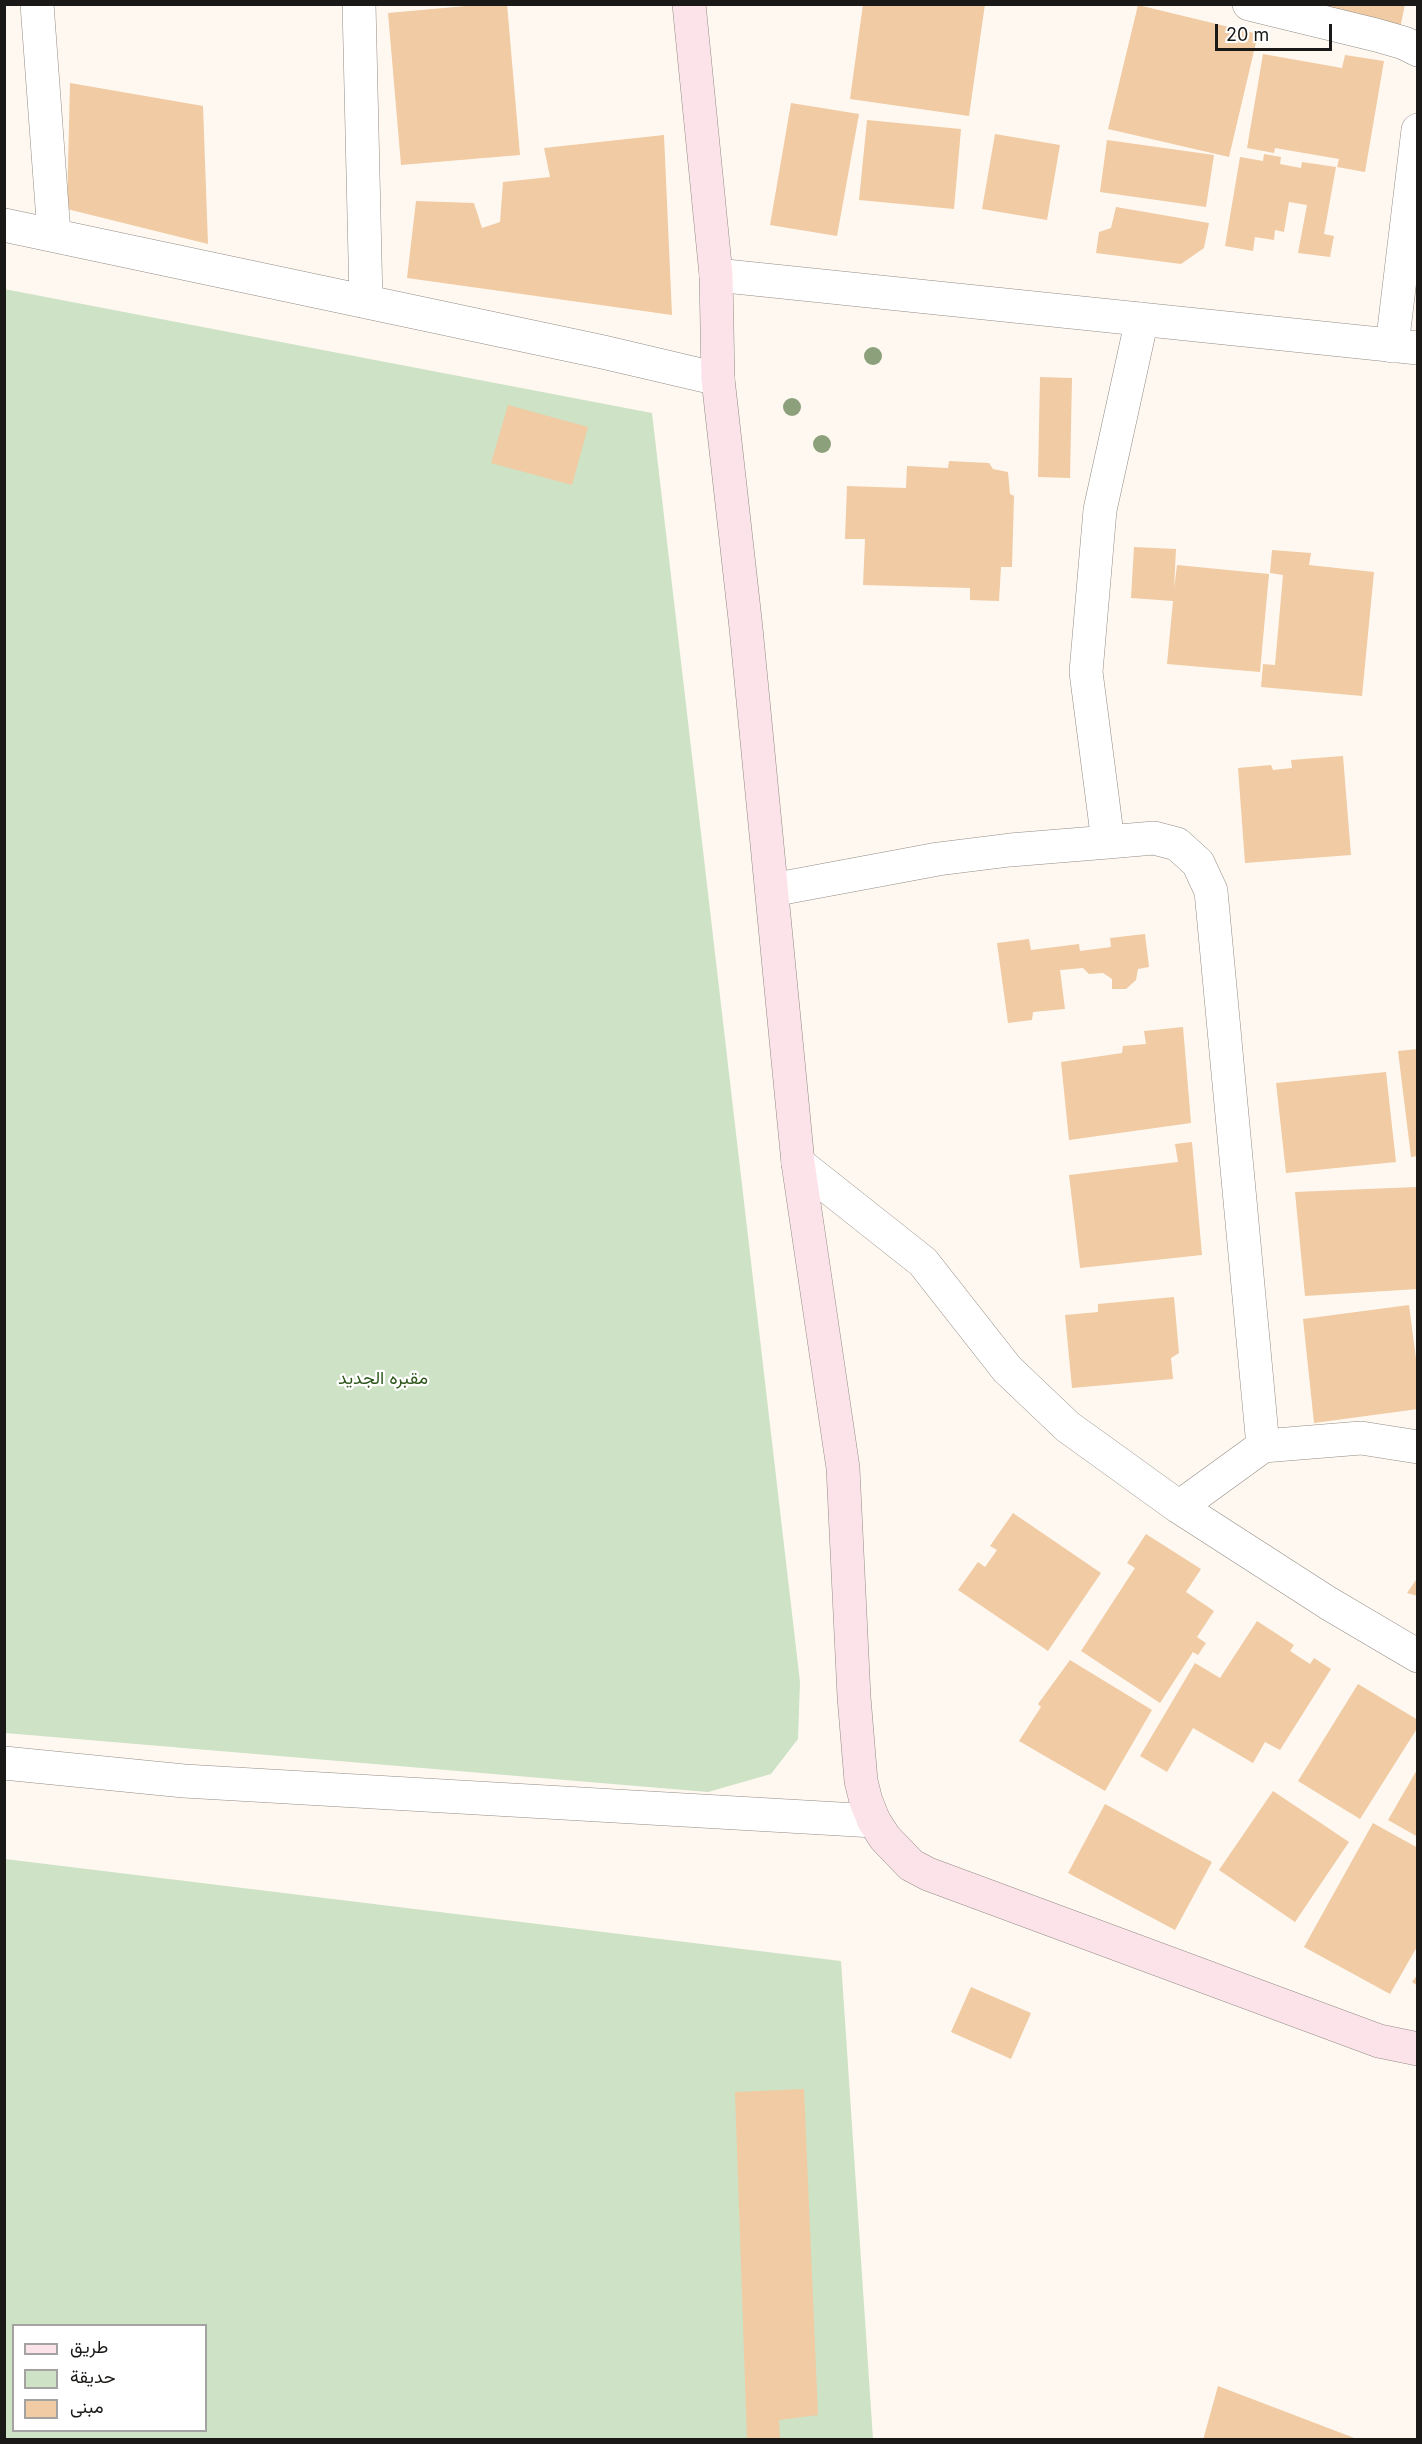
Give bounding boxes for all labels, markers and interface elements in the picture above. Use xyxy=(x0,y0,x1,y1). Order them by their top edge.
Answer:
scale bar xyxy=(1218,12,1335,50)
text: 20 m xyxy=(1226,24,1269,45)
park label: مقبره الجديد xyxy=(338,1368,428,1390)
legend xyxy=(12,2324,207,2432)
text: طريق xyxy=(70,2336,108,2357)
text: حديقة xyxy=(70,2366,116,2387)
text: مبنى xyxy=(70,2396,104,2417)

